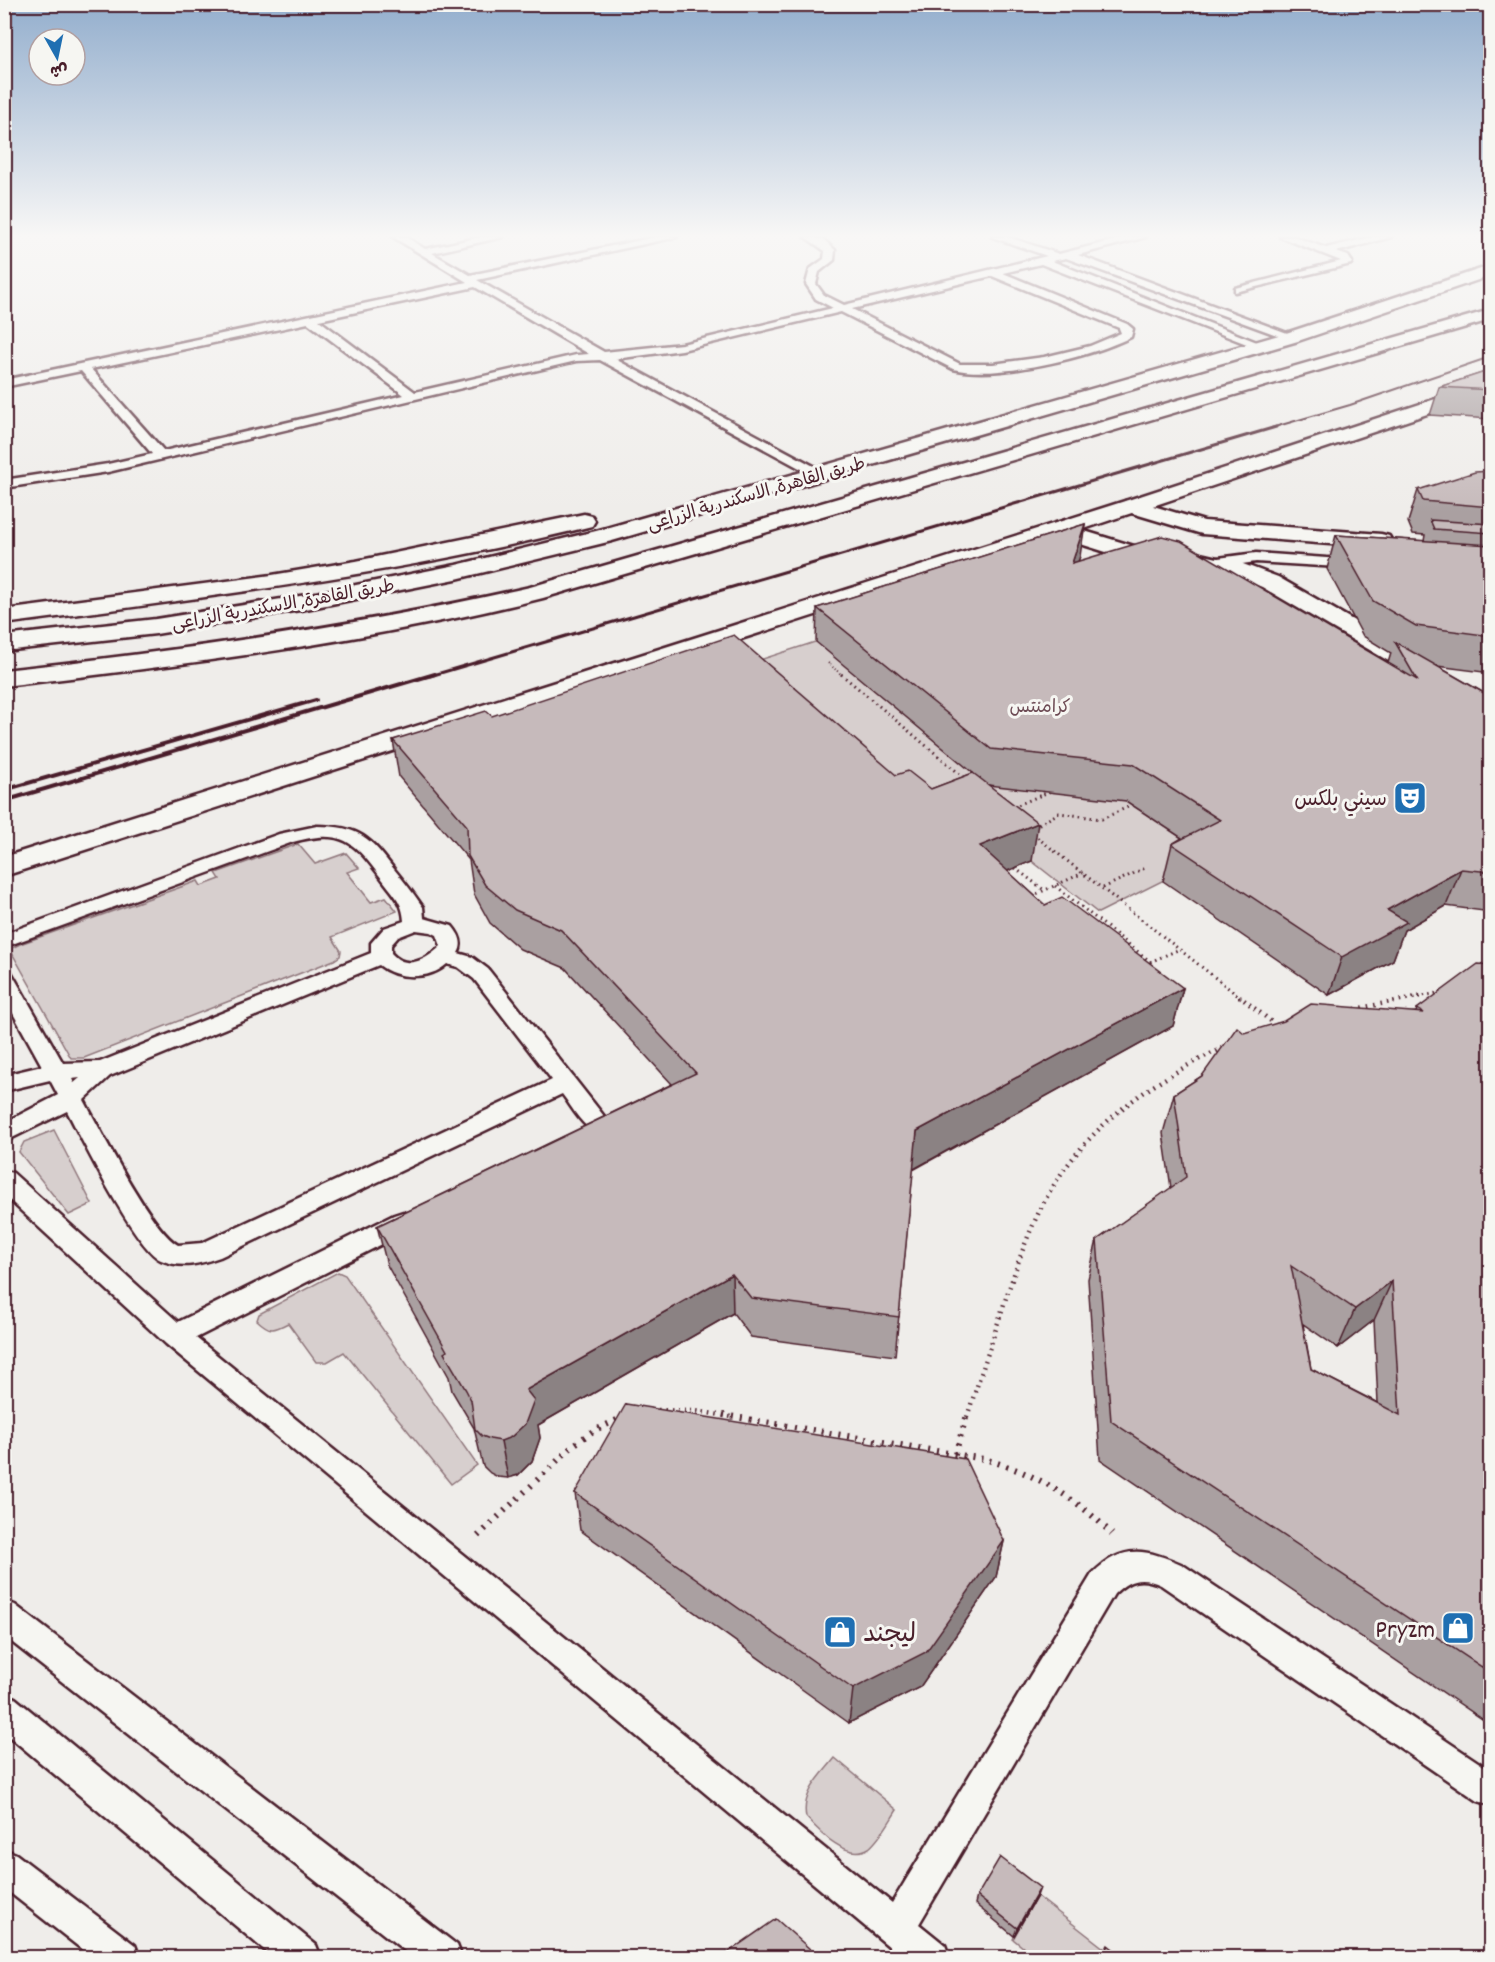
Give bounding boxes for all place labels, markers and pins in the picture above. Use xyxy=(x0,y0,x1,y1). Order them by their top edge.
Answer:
theatre icon: سيني بلكس xyxy=(1392,780,1428,816)
place label: سيني بلكس xyxy=(1294,786,1387,817)
shop icon: Pryzm xyxy=(1440,1610,1476,1646)
place label: Pryzm xyxy=(1375,1613,1435,1650)
shop icon: ليجند xyxy=(822,1614,858,1650)
place label: ليجند xyxy=(863,1617,916,1654)

